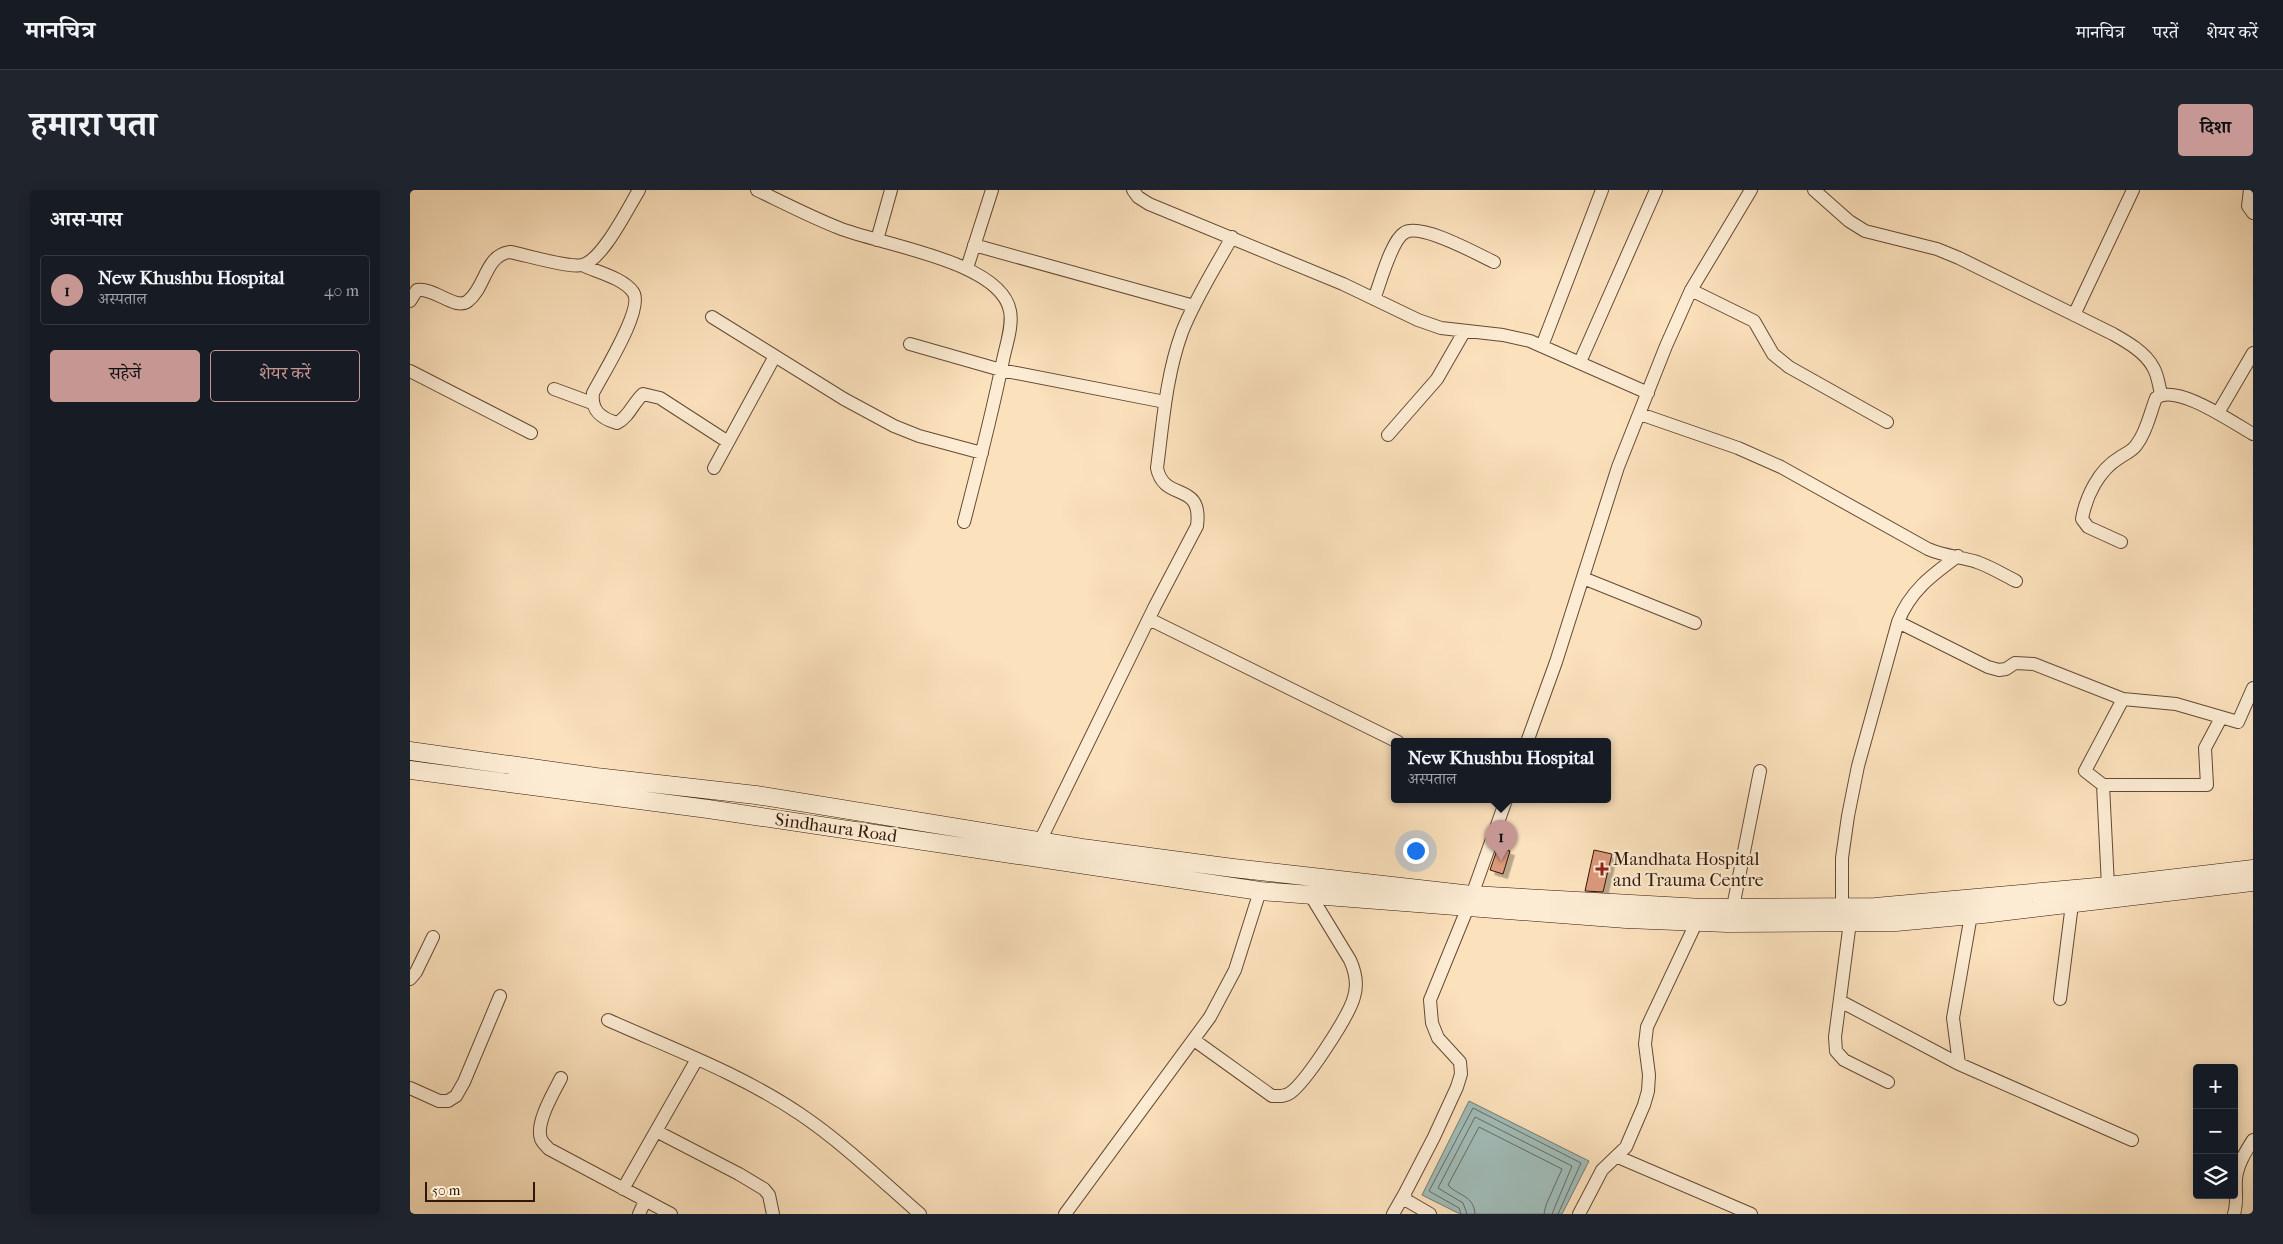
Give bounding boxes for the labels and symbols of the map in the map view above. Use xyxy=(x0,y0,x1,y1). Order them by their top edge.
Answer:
street label: Sindhaura Road xyxy=(774,809,899,847)
pin: 1 xyxy=(1485,820,1517,861)
your location xyxy=(1403,838,1429,864)
place label: Mandhata Hospital and Trauma Centre xyxy=(1613,849,1764,891)
marker: Mandhata Hospital and Trauma Centre xyxy=(1595,862,1609,876)
scale bar xyxy=(425,1179,535,1202)

